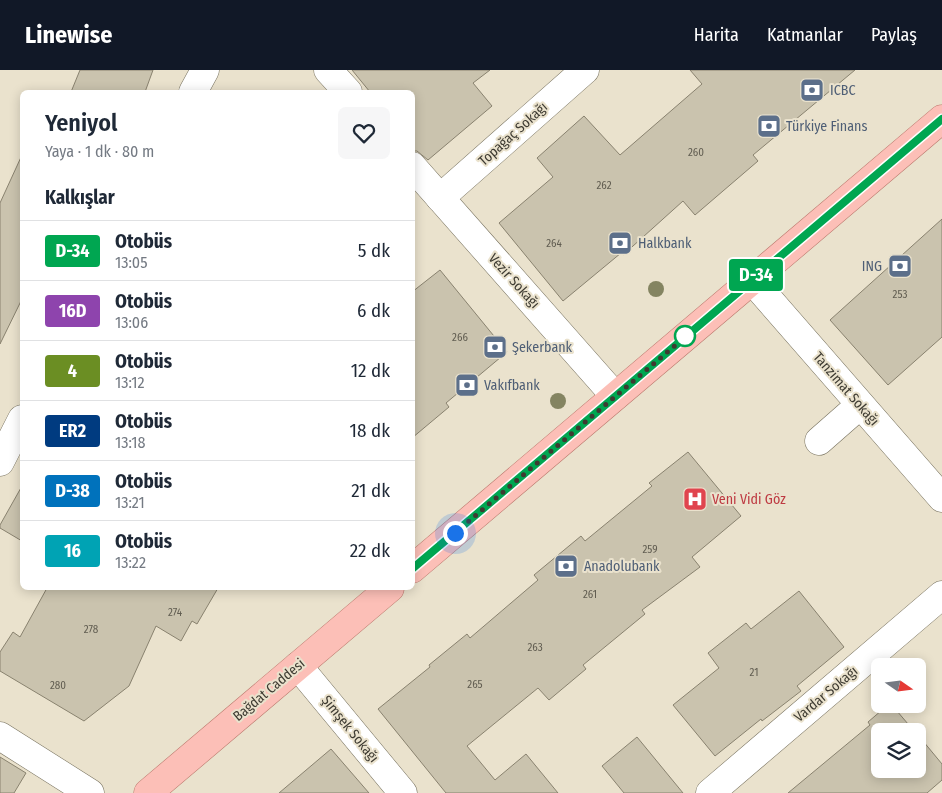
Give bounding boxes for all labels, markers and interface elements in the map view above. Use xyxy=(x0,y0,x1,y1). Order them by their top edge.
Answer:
text: Linewise xyxy=(25,21,113,49)
text: Harita xyxy=(694,24,739,46)
text: Katmanlar xyxy=(767,24,843,46)
text: Paylaş xyxy=(871,24,917,46)
bank icon: ICBC xyxy=(799,77,825,103)
place label: ICBC xyxy=(830,82,856,99)
street label: Topağaç Sokağı xyxy=(475,99,551,169)
button: heart xyxy=(338,107,390,159)
text: Yeniyol xyxy=(45,109,118,137)
bank icon: Türkiye Finans xyxy=(756,113,782,139)
place label: Türkiye Finans xyxy=(786,118,867,135)
text: Yaya · 1 dk · 80 m xyxy=(45,142,154,161)
house number: 260 xyxy=(688,146,704,159)
house number: 262 xyxy=(596,179,612,192)
text: Kalkışlar xyxy=(45,186,115,209)
text: Otobüs xyxy=(115,230,172,253)
bank icon: Halkbank xyxy=(607,230,633,256)
place label: Halkbank xyxy=(638,235,692,252)
house number: 264 xyxy=(546,237,562,250)
text: 5 dk xyxy=(358,239,390,262)
text: D-34 xyxy=(55,240,90,262)
street label: Vezir Sokağı xyxy=(485,250,543,312)
text: 13:05 xyxy=(115,253,148,272)
bank icon: ING xyxy=(887,253,913,279)
place label: ING xyxy=(862,258,882,275)
line badge: D-34 xyxy=(721,259,791,291)
text: D-34 xyxy=(739,264,773,286)
house number: 253 xyxy=(893,288,907,301)
text: Otobüs xyxy=(115,290,172,313)
text: 6 dk xyxy=(357,299,390,322)
text: 16D xyxy=(59,300,86,322)
text: 13:06 xyxy=(115,313,148,332)
unlabelled marker xyxy=(674,325,696,347)
house number: 266 xyxy=(452,331,468,344)
bank icon: Şekerbank xyxy=(482,334,508,360)
place label: Şekerbank xyxy=(512,339,573,356)
street label: Tanzimat Sokağı xyxy=(809,349,883,429)
text: Otobüs xyxy=(115,350,172,373)
text: 12 dk xyxy=(351,359,390,382)
text: 4 xyxy=(68,360,77,382)
bank icon: Vakıfbank xyxy=(454,372,480,398)
text: 13:12 xyxy=(115,373,145,392)
place label: Vakıfbank xyxy=(484,377,540,394)
text: Otobüs xyxy=(115,410,172,433)
text: 18 dk xyxy=(350,419,390,442)
text: ER2 xyxy=(59,420,86,442)
text: 13:18 xyxy=(115,433,145,452)
text: Otobüs xyxy=(115,470,172,493)
text: 21 dk xyxy=(351,479,390,502)
text: D-38 xyxy=(55,480,90,502)
hospital icon: Veni Vidi Göz xyxy=(682,486,708,512)
place label: Veni Vidi Göz xyxy=(712,491,786,508)
text: 13:21 xyxy=(115,493,145,512)
your location xyxy=(443,521,468,546)
text: Otobüs xyxy=(115,530,172,553)
text: 22 dk xyxy=(350,539,390,562)
text: 16 xyxy=(64,540,81,562)
house number: 259 xyxy=(642,543,658,556)
text: 13:22 xyxy=(115,553,146,572)
bank icon: Anadolubank xyxy=(553,553,579,579)
place label: Anadolubank xyxy=(584,558,660,575)
house number: 261 xyxy=(583,588,597,601)
house number: 274 xyxy=(168,606,183,619)
house number: 278 xyxy=(84,623,99,636)
house number: 263 xyxy=(527,641,543,654)
street label: Bağdat Caddesi xyxy=(230,655,308,725)
north arrow xyxy=(871,658,926,712)
map controls xyxy=(871,658,926,778)
street label: Vardar Sokağı xyxy=(791,662,861,726)
house number: 21 xyxy=(750,666,758,679)
house number: 265 xyxy=(467,678,483,691)
house number: 280 xyxy=(50,679,66,692)
street label: Şimşek Sokağı xyxy=(318,692,382,766)
button: layers xyxy=(871,723,926,778)

